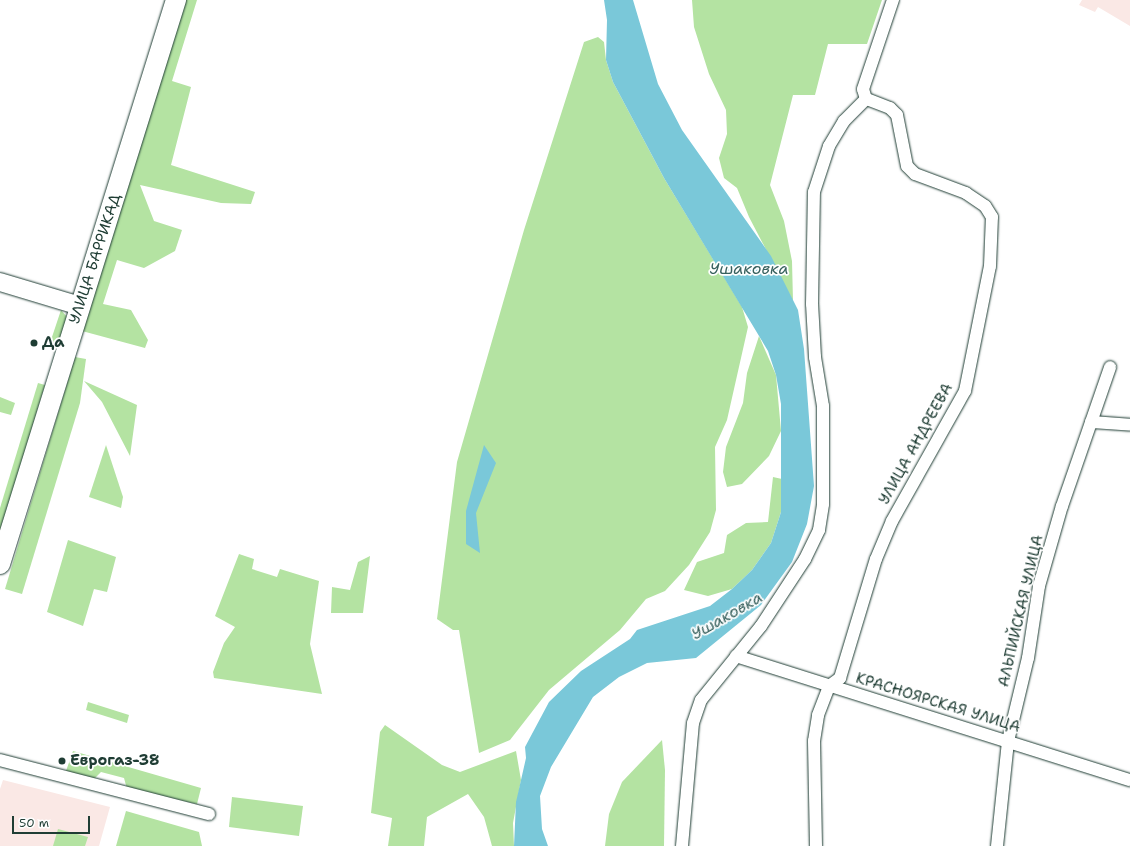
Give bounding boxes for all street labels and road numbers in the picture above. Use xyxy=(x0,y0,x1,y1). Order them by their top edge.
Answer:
street label: УЛИЦА БАРРИКАД xyxy=(65,192,125,326)
street label: УЛИЦА АНДРЕЕВА xyxy=(875,380,957,508)
street label: АЛЬПИЙСКАЯ УЛИЦА xyxy=(995,533,1047,689)
street label: КРАСНОЯРСКАЯ УЛИЦА xyxy=(854,669,1022,737)

